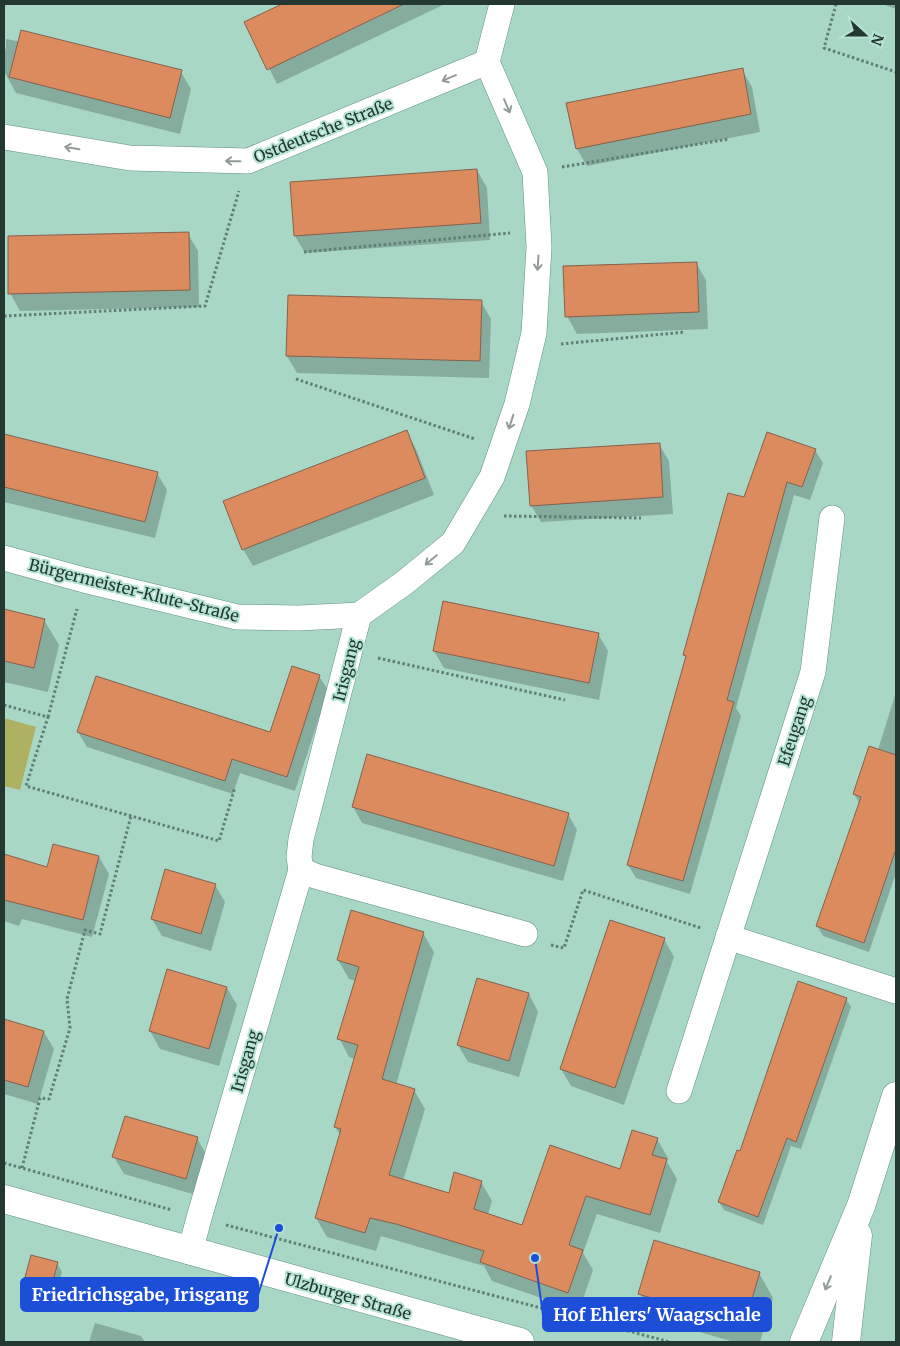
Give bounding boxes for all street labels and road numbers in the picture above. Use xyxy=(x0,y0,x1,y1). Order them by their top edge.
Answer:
street label: Ostdeutsche Straße xyxy=(250,93,396,167)
street label: Bürgermeister-Klute-Straße xyxy=(27,554,241,626)
street label: Irisgang xyxy=(329,636,364,704)
street label: Efeugang xyxy=(773,693,815,769)
street label: Irisgang xyxy=(227,1027,264,1095)
street label: Ulzburger Straße xyxy=(282,1268,414,1324)

